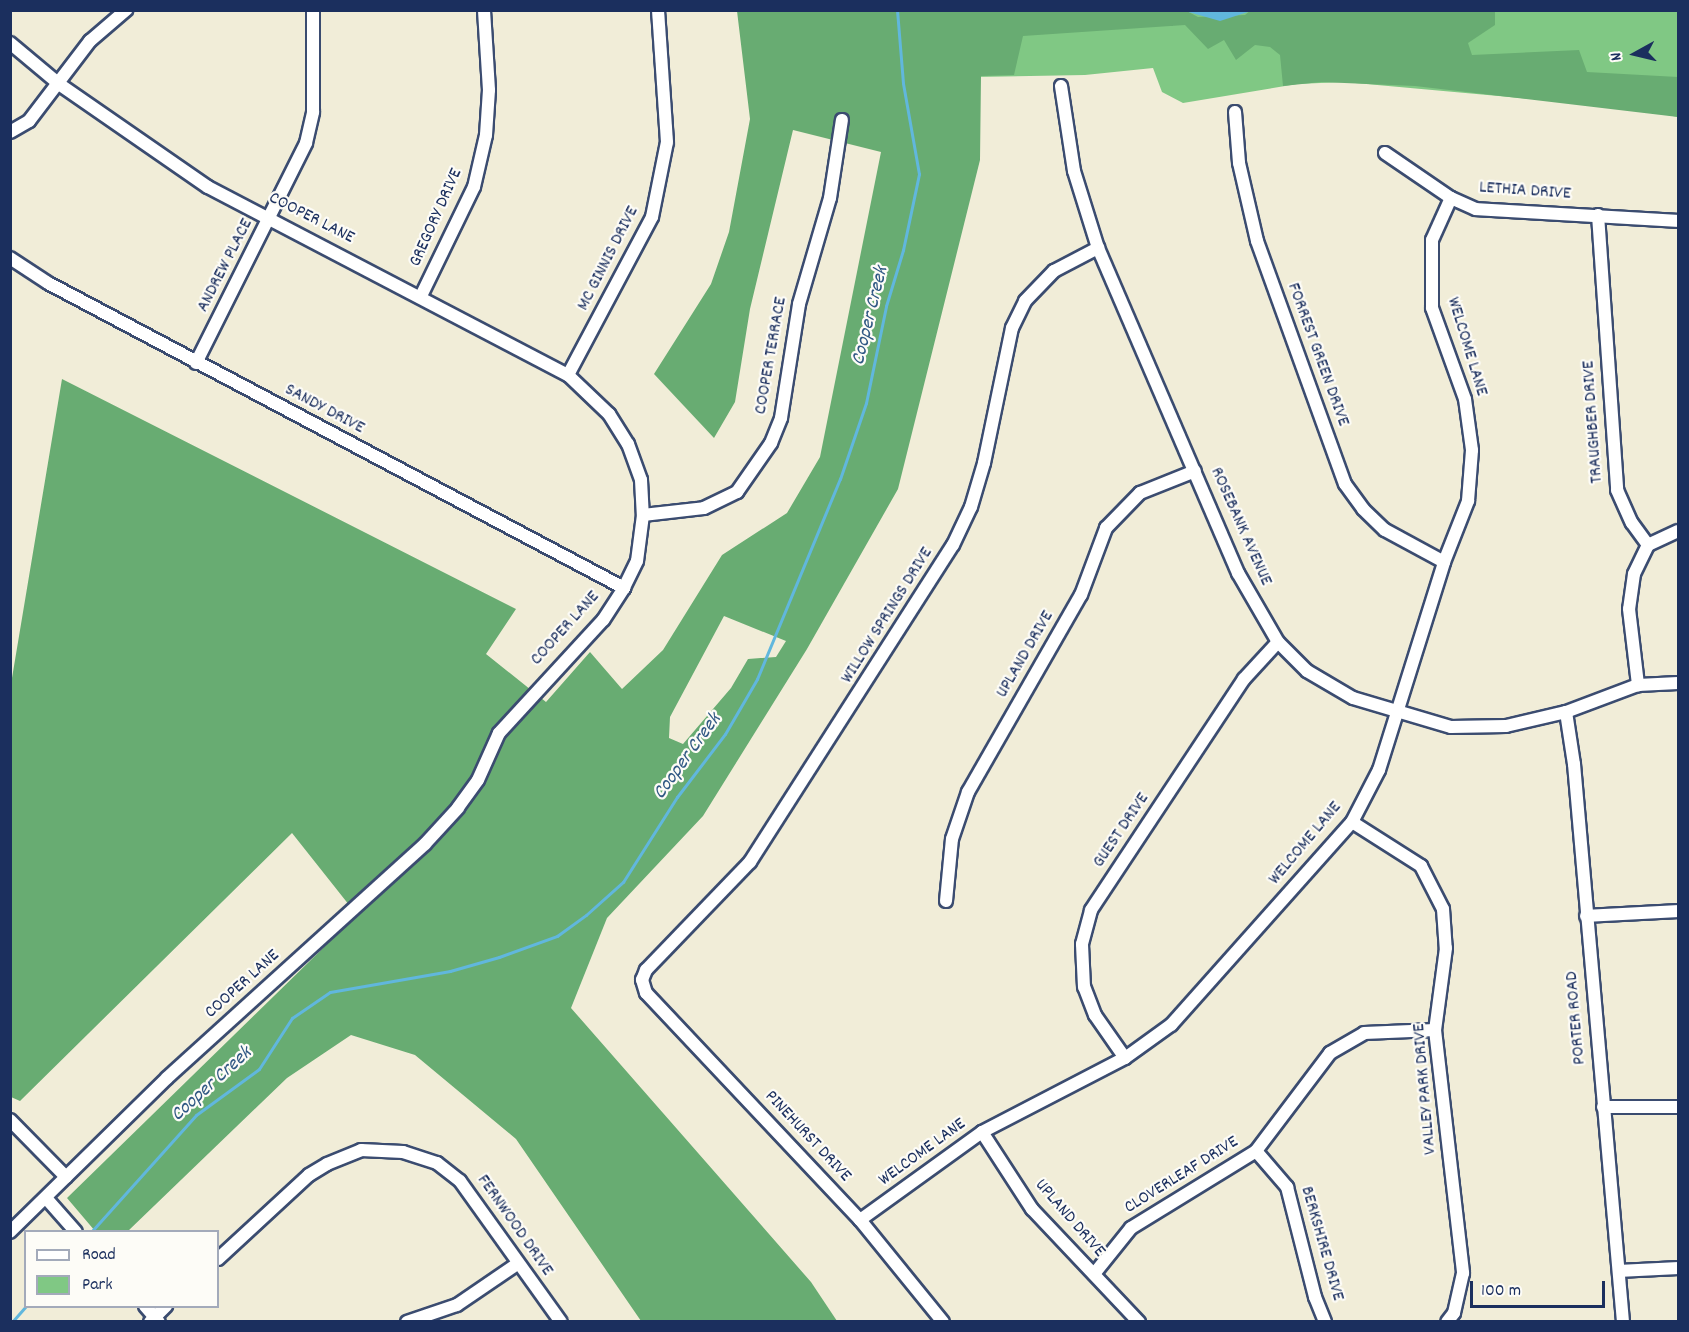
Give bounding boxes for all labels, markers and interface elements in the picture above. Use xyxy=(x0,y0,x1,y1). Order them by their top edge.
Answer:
north arrow xyxy=(1605,24,1665,84)
text: N xyxy=(1605,51,1629,62)
street label: GREGORY DRIVE xyxy=(406,165,468,271)
street label: LETHIA DRIVE xyxy=(1478,178,1572,206)
street label: COOPER LANE xyxy=(265,188,357,250)
street label: MC GINNIS DRIVE xyxy=(573,203,645,315)
street label: ANDREW PLACE xyxy=(193,216,259,316)
water label: Cooper Creek xyxy=(847,264,895,368)
street label: FORREST GREEN DRIVE xyxy=(1281,280,1353,430)
street label: WELCOME LANE xyxy=(1441,295,1491,399)
street label: COOPER TERRACE xyxy=(751,296,793,416)
street label: TRAUGHBER DRIVE xyxy=(1579,360,1609,484)
street label: SANDY DRIVE xyxy=(280,380,368,440)
street label: ROSEBANK AVENUE xyxy=(1204,464,1276,590)
street label: WILLOW SPRINGS DRIVE xyxy=(837,544,939,688)
street label: COOPER LANE xyxy=(527,587,605,671)
street label: UPLAND DRIVE xyxy=(992,608,1060,702)
water label: Cooper Creek xyxy=(649,709,727,805)
street label: GUEST DRIVE xyxy=(1089,789,1155,873)
street label: WELCOME LANE xyxy=(1265,798,1347,890)
street label: COOPER LANE xyxy=(201,946,285,1024)
street label: PORTER ROAD xyxy=(1562,970,1592,1066)
street label: VALLEY PARK DRIVE xyxy=(1409,1022,1443,1156)
water label: Cooper Creek xyxy=(167,1042,257,1128)
street label: PINEHURST DRIVE xyxy=(759,1087,855,1187)
street label: WELCOME LANE xyxy=(875,1114,971,1192)
street label: CLOVERLEAF DRIVE xyxy=(1121,1132,1243,1220)
street label: FERNWOOD DRIVE xyxy=(471,1171,557,1281)
street label: UPLAND DRIVE xyxy=(1029,1175,1109,1263)
street label: BERKSHIRE DRIVE xyxy=(1294,1184,1348,1304)
legend xyxy=(24,1230,219,1308)
text: Road xyxy=(82,1243,116,1268)
scale bar xyxy=(1473,1269,1608,1307)
text: Park xyxy=(82,1273,113,1298)
text: 100 m xyxy=(1481,1279,1521,1304)

